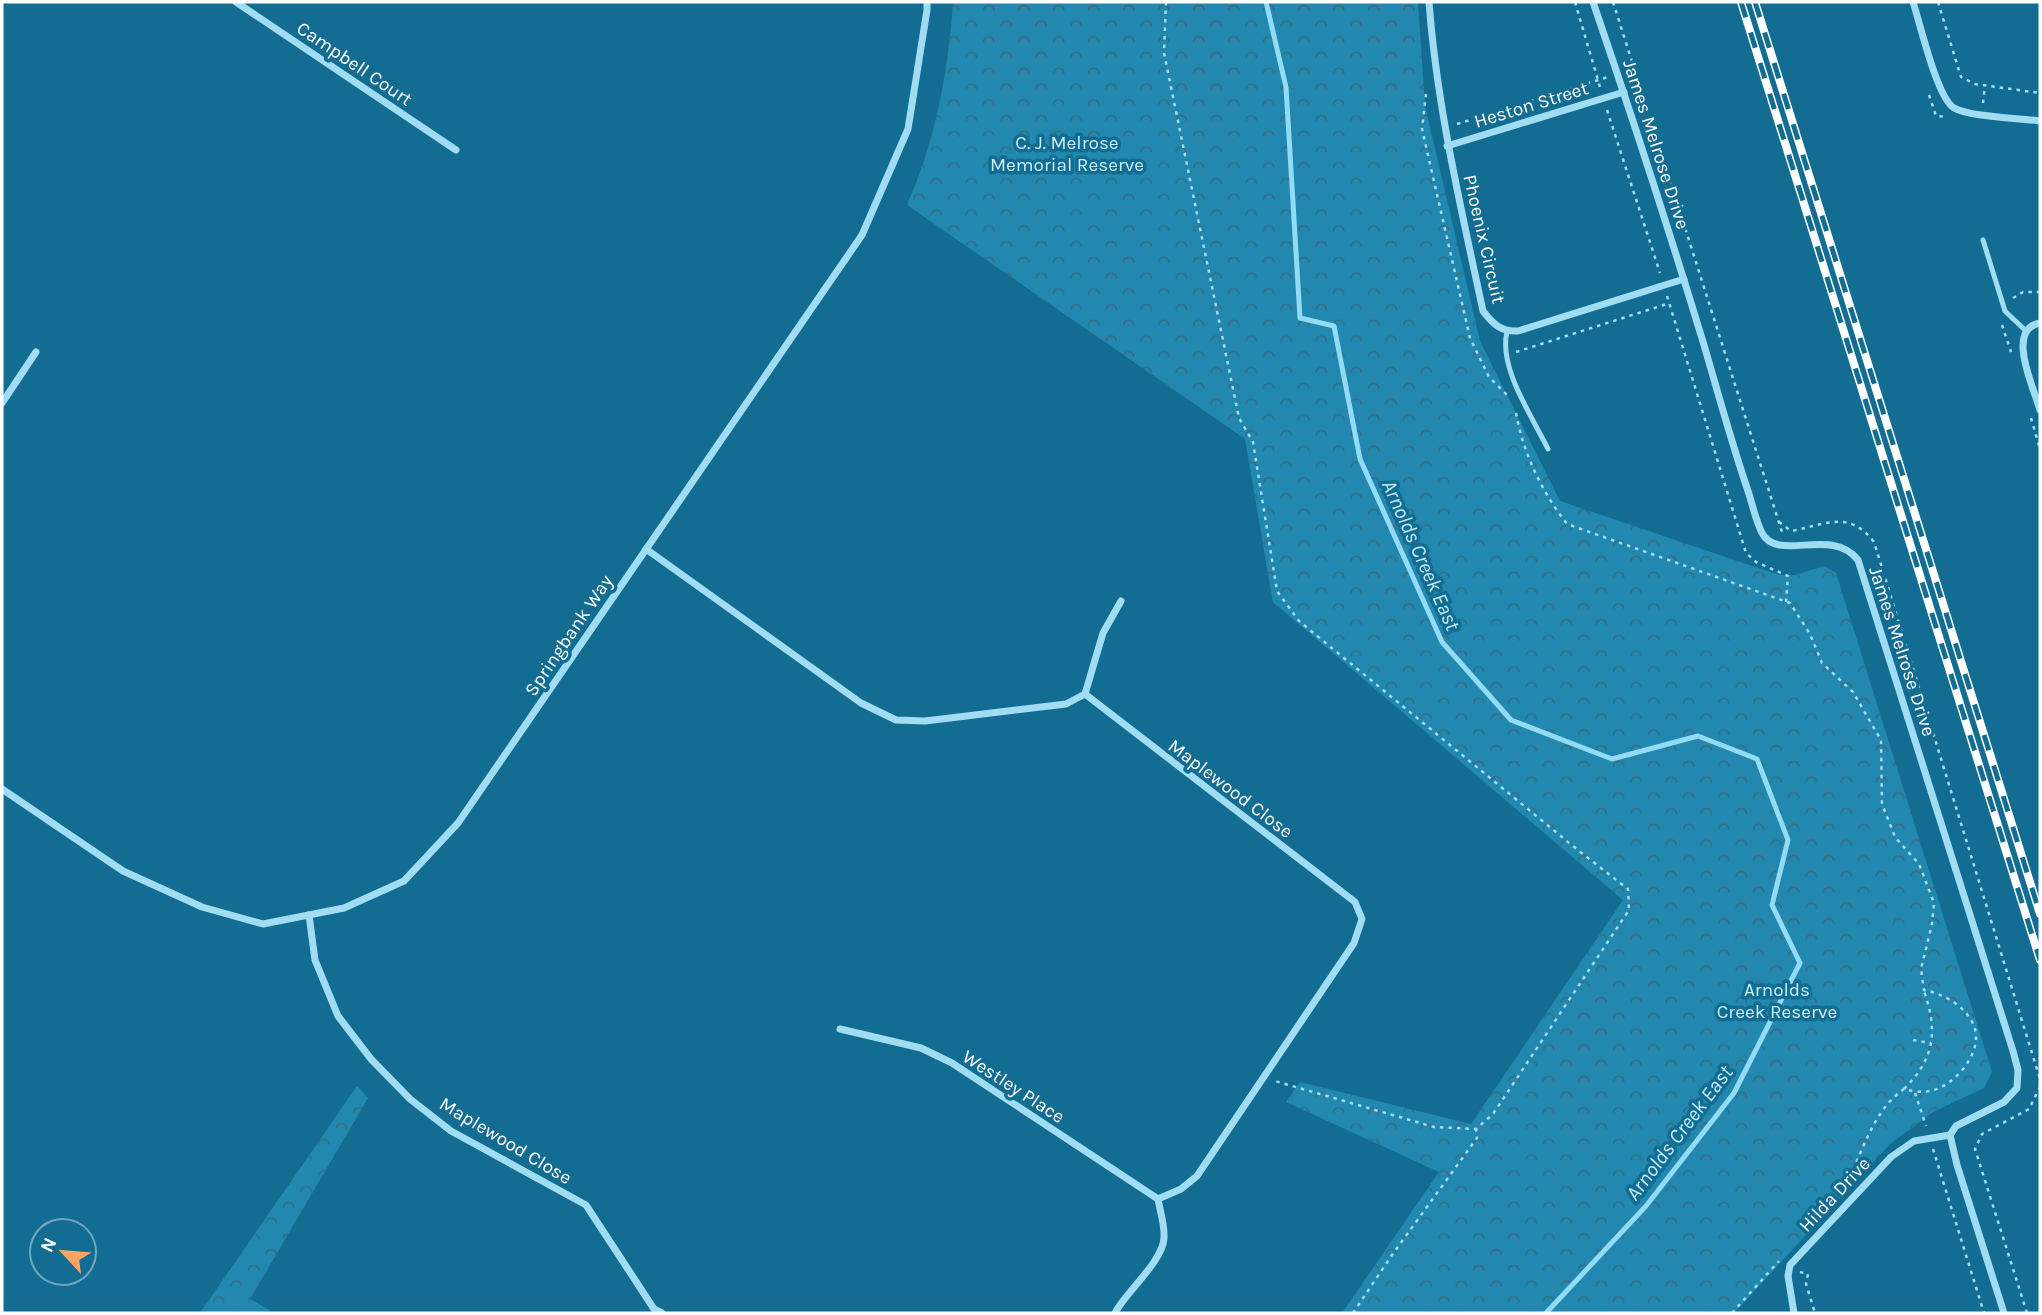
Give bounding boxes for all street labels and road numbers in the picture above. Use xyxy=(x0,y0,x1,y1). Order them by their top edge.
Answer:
street label: Campbell Court xyxy=(292,17,416,111)
street label: James Melrose Drive xyxy=(1618,57,1694,232)
street label: Heston Street xyxy=(1472,77,1591,133)
street label: Phoenix Circuit xyxy=(1458,173,1510,306)
street label: James Melrose Drive xyxy=(1864,564,1940,739)
street label: Springbank Way xyxy=(520,571,618,700)
street label: Maplewood Close xyxy=(1164,735,1297,843)
street label: Westley Place xyxy=(958,1046,1069,1128)
street label: Maplewood Close xyxy=(435,1093,575,1189)
street label: Hilda Drive xyxy=(1795,1153,1875,1237)

